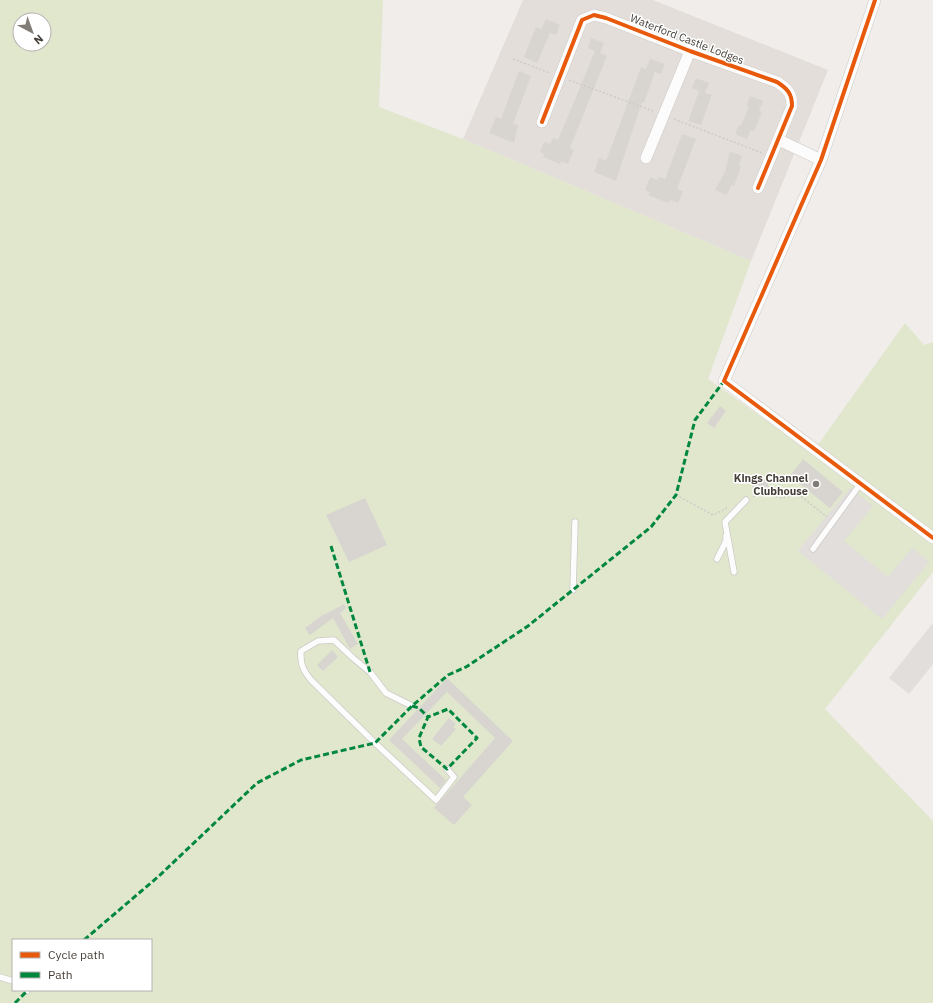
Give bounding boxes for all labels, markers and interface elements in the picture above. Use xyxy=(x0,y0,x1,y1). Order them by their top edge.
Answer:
street label: Waterford Castle Lodges xyxy=(628,11,746,67)
north arrow xyxy=(12,12,52,52)
text: N xyxy=(31,32,46,47)
place label: Kings Channel Clubhouse xyxy=(734,471,809,498)
marker: Kings Channel Clubhouse xyxy=(811,479,821,489)
legend xyxy=(12,939,152,991)
text: Cycle path xyxy=(48,947,105,962)
text: Path xyxy=(48,967,73,982)

